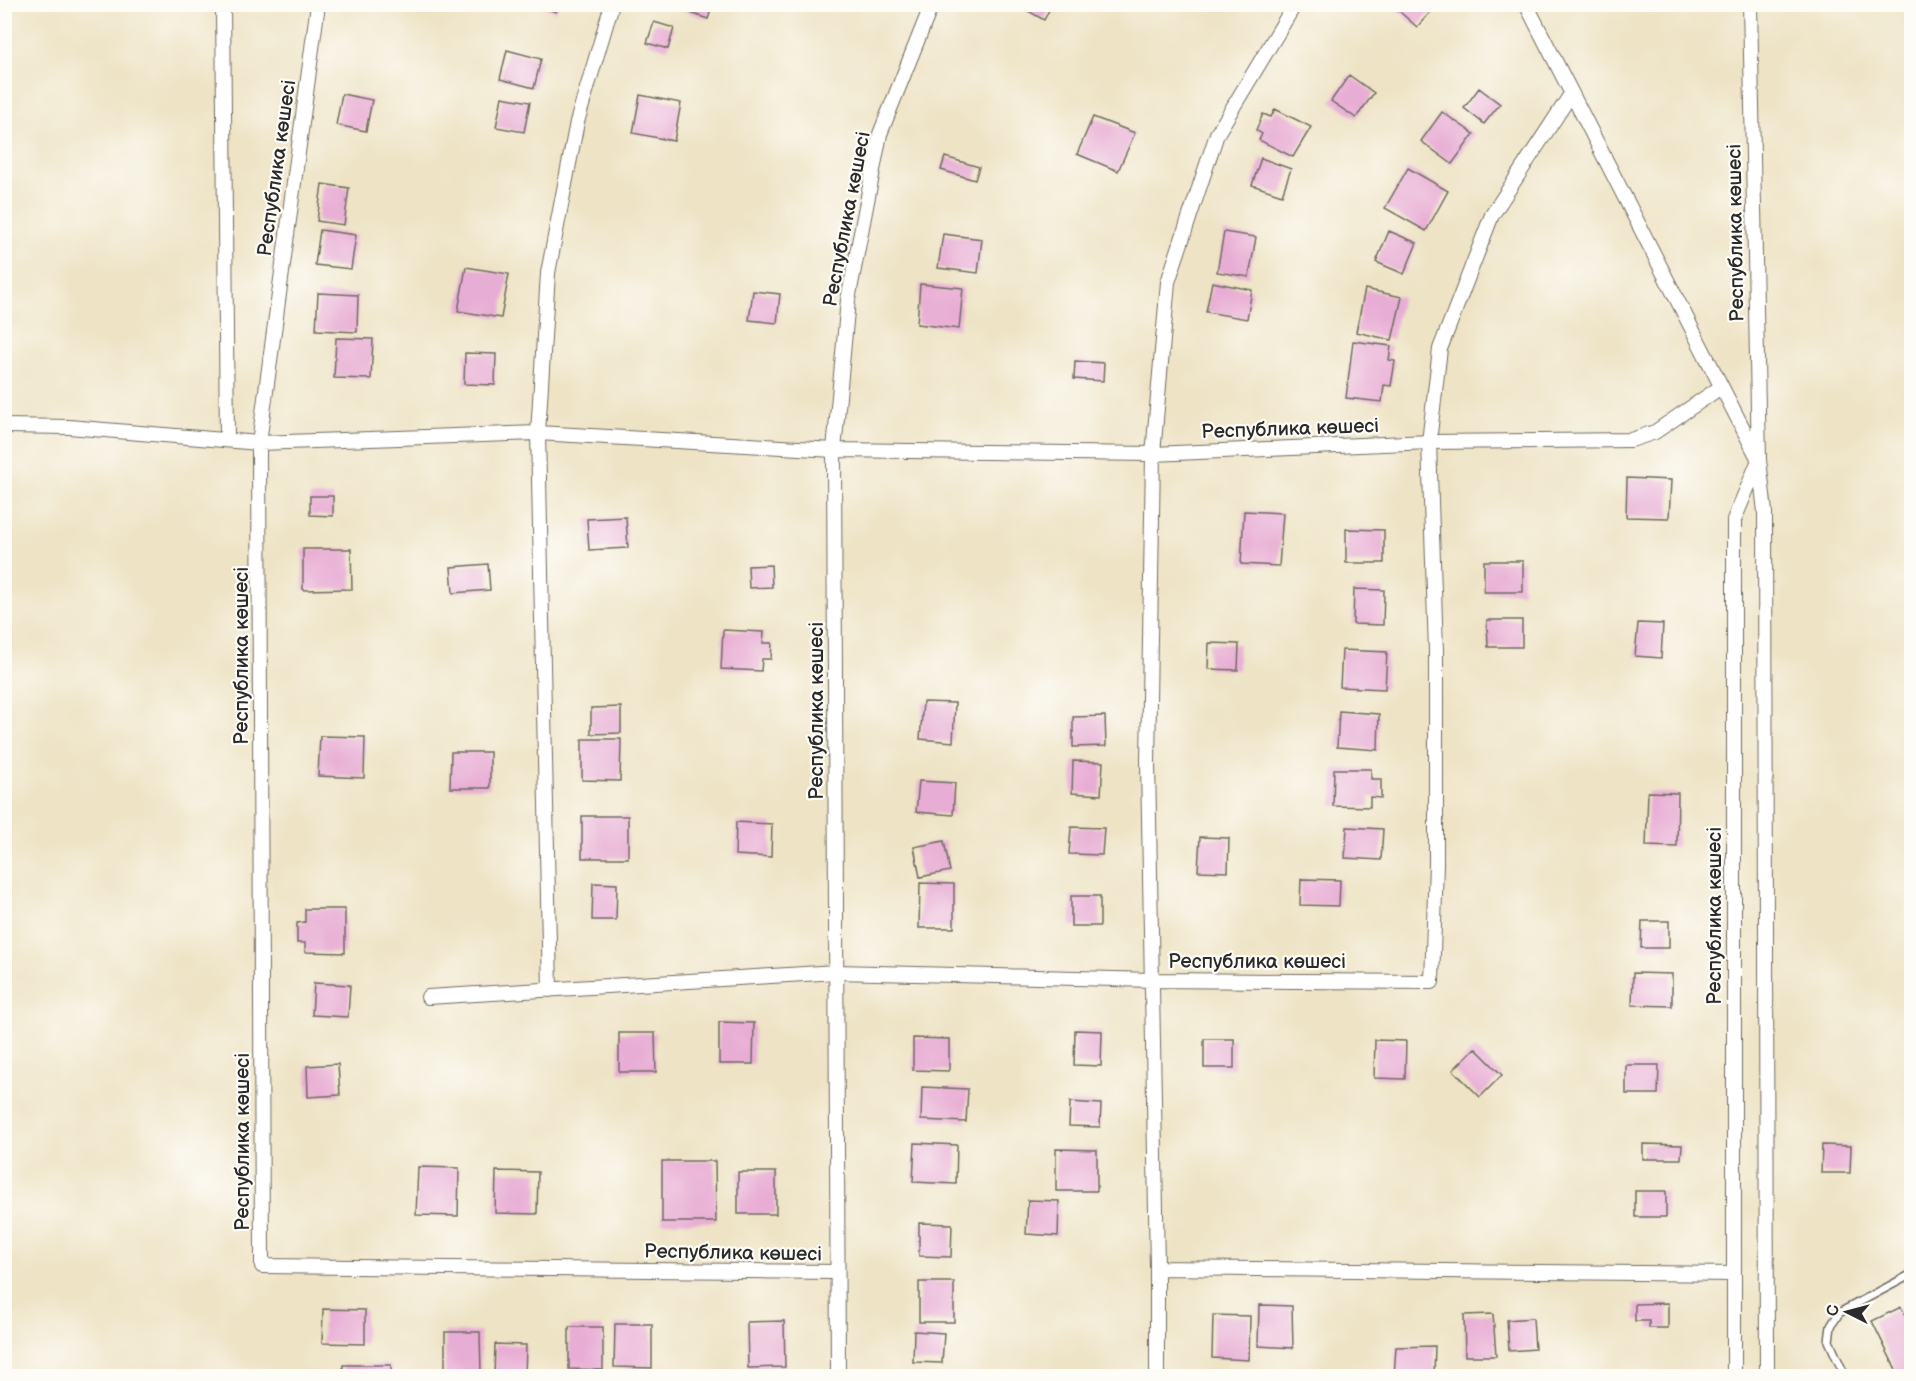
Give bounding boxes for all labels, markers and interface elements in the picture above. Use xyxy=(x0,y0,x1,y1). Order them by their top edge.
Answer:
street label: Республика көшесі xyxy=(253,78,301,258)
street label: Республика көшесі xyxy=(818,129,876,309)
street label: Республика көшесі xyxy=(1722,144,1750,322)
street label: Республика көшесі xyxy=(1201,414,1379,444)
street label: Республика көшесі xyxy=(230,567,254,745)
street label: Республика көшесі xyxy=(805,622,829,800)
street label: Республика көшесі xyxy=(1703,827,1727,1005)
street label: Республика көшесі xyxy=(1168,950,1346,974)
street label: Республика көшесі xyxy=(231,1053,255,1231)
street label: Республика көшесі xyxy=(644,1239,822,1267)
north arrow xyxy=(1817,1282,1877,1342)
text: С xyxy=(1824,1304,1844,1317)

